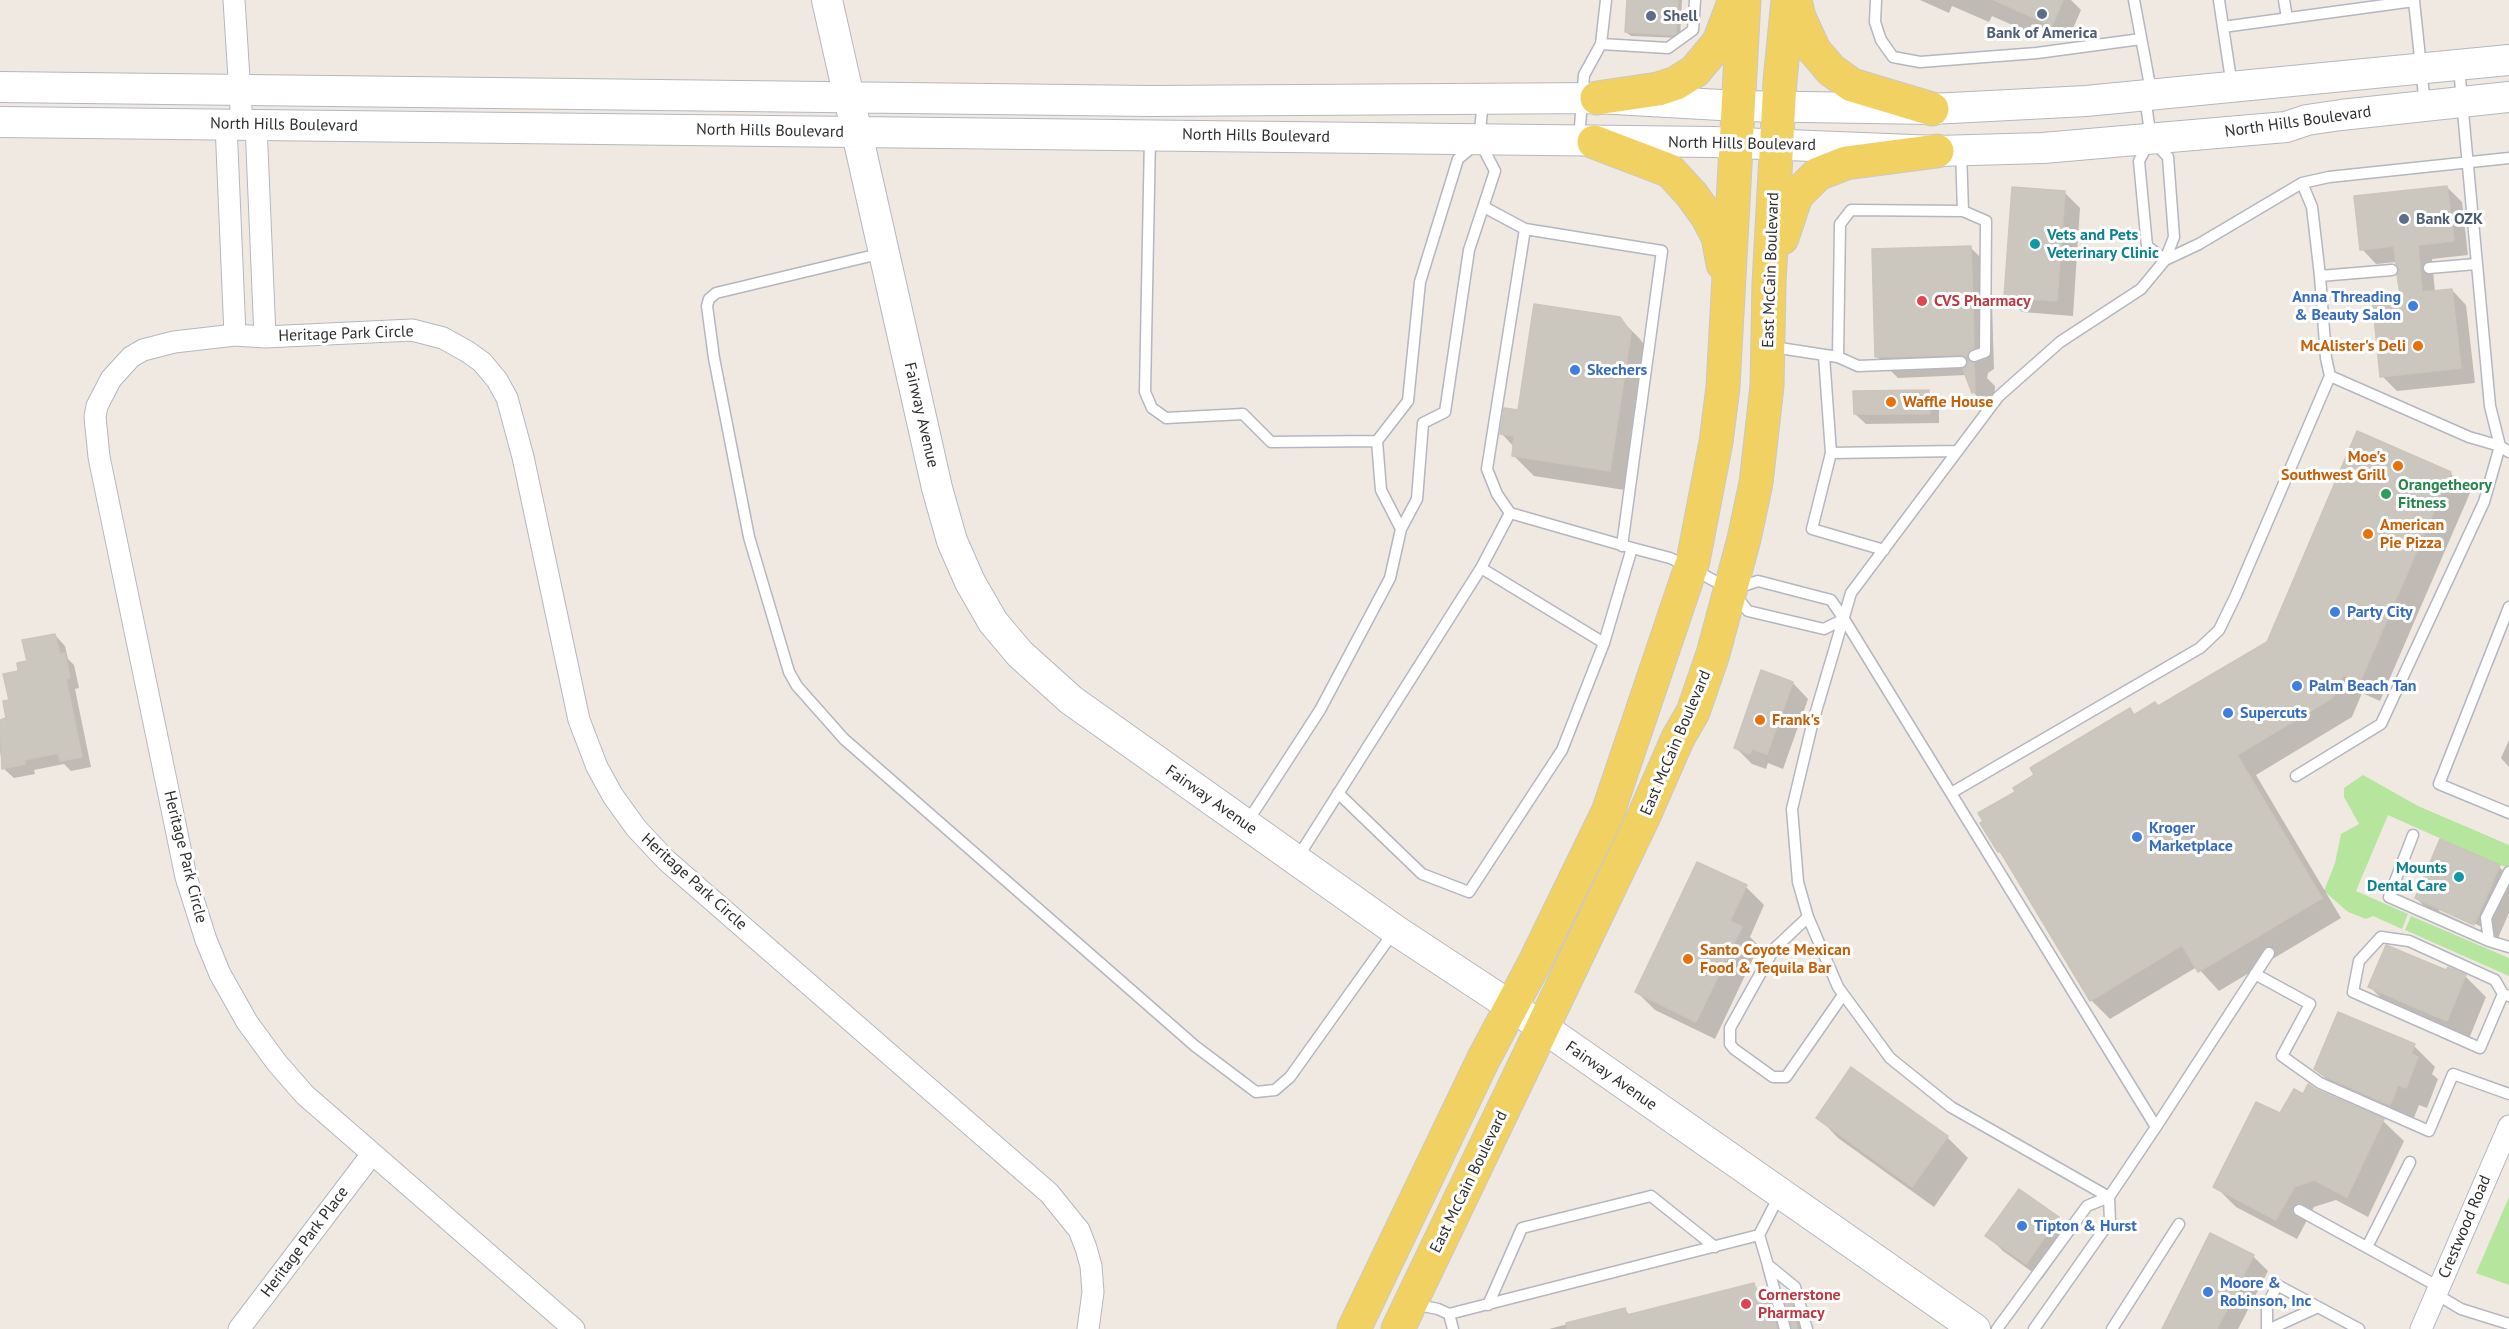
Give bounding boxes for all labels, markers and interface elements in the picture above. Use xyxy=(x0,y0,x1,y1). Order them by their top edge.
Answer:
place label: Shell xyxy=(1663,6,1698,26)
marker: Bank of America xyxy=(2035,7,2049,21)
marker: Shell xyxy=(1644,9,1658,23)
place label: Bank of America xyxy=(1986,23,2098,43)
street label: North Hills Boulevard xyxy=(2223,102,2373,142)
street label: North Hills Boulevard xyxy=(210,114,358,136)
street label: North Hills Boulevard xyxy=(696,120,844,142)
street label: North Hills Boulevard xyxy=(1182,125,1330,147)
street label: North Hills Boulevard xyxy=(1668,133,1816,155)
street label: East McCain Boulevard xyxy=(1759,192,1783,348)
place label: Bank OZK xyxy=(2416,209,2483,229)
marker: Bank OZK xyxy=(2397,212,2411,226)
place label: Vets and Pets Veterinary Clinic xyxy=(2047,225,2159,263)
marker: Vets and Pets Veterinary Clinic xyxy=(2028,237,2042,251)
place label: Anna Threading & Beauty Salon xyxy=(2292,287,2401,325)
place label: CVS Pharmacy xyxy=(1934,291,2031,311)
marker: CVS Pharmacy xyxy=(1915,294,1929,308)
marker: Anna Threading & Beauty Salon xyxy=(2406,299,2420,313)
street label: Heritage Park Circle xyxy=(278,322,414,346)
place label: McAlister's Deli xyxy=(2300,336,2406,356)
marker: McAlister's Deli xyxy=(2411,339,2425,353)
place label: Skechers xyxy=(1587,360,1647,380)
street label: Fairway Avenue xyxy=(900,361,942,469)
marker: Skechers xyxy=(1568,363,1582,377)
place label: Waffle House xyxy=(1903,392,1993,412)
marker: Waffle House xyxy=(1884,395,1898,409)
place label: Moe's Southwest Grill xyxy=(2281,447,2386,485)
marker: Moe's Southwest Grill xyxy=(2391,459,2405,473)
place label: Orangetheory Fitness xyxy=(2398,475,2492,513)
marker: Orangetheory Fitness xyxy=(2379,487,2393,501)
place label: American Pie Pizza xyxy=(2380,515,2444,553)
marker: American Pie Pizza xyxy=(2361,527,2375,541)
place label: Party City xyxy=(2347,602,2413,622)
marker: Party City xyxy=(2328,605,2342,619)
street label: East McCain Boulevard xyxy=(1637,668,1715,818)
place label: Palm Beach Tan xyxy=(2309,676,2417,696)
marker: Palm Beach Tan xyxy=(2290,679,2304,693)
place label: Supercuts xyxy=(2240,703,2307,723)
marker: Supercuts xyxy=(2221,706,2235,720)
place label: Frank's xyxy=(1772,710,1820,730)
marker: Frank's xyxy=(1753,713,1767,727)
street label: Fairway Avenue xyxy=(1162,761,1260,839)
street label: Heritage Park Circle xyxy=(159,789,211,925)
place label: Kroger Marketplace xyxy=(2149,818,2233,856)
street label: Heritage Park Circle xyxy=(637,830,751,934)
marker: Kroger Marketplace xyxy=(2130,830,2144,844)
place label: Mounts Dental Care xyxy=(2367,858,2447,896)
marker: Mounts Dental Care xyxy=(2452,870,2466,884)
place label: Santo Coyote Mexican Food & Tequila Bar xyxy=(1700,940,1851,978)
marker: Santo Coyote Mexican Food & Tequila Bar xyxy=(1681,952,1695,966)
street label: Fairway Avenue xyxy=(1562,1037,1660,1115)
street label: East McCain Boulevard xyxy=(1426,1108,1512,1256)
street label: Crestwood Road xyxy=(2435,1173,2495,1281)
street label: Heritage Park Place xyxy=(257,1183,353,1301)
place label: Tipton & Hurst xyxy=(2034,1216,2137,1236)
marker: Tipton & Hurst xyxy=(2015,1219,2029,1233)
place label: Moore & Robinson, Inc xyxy=(2220,1273,2311,1311)
place label: Cornerstone Pharmacy xyxy=(1758,1285,1841,1323)
marker: Moore & Robinson, Inc xyxy=(2201,1285,2215,1299)
marker: Cornerstone Pharmacy xyxy=(1739,1297,1753,1311)

